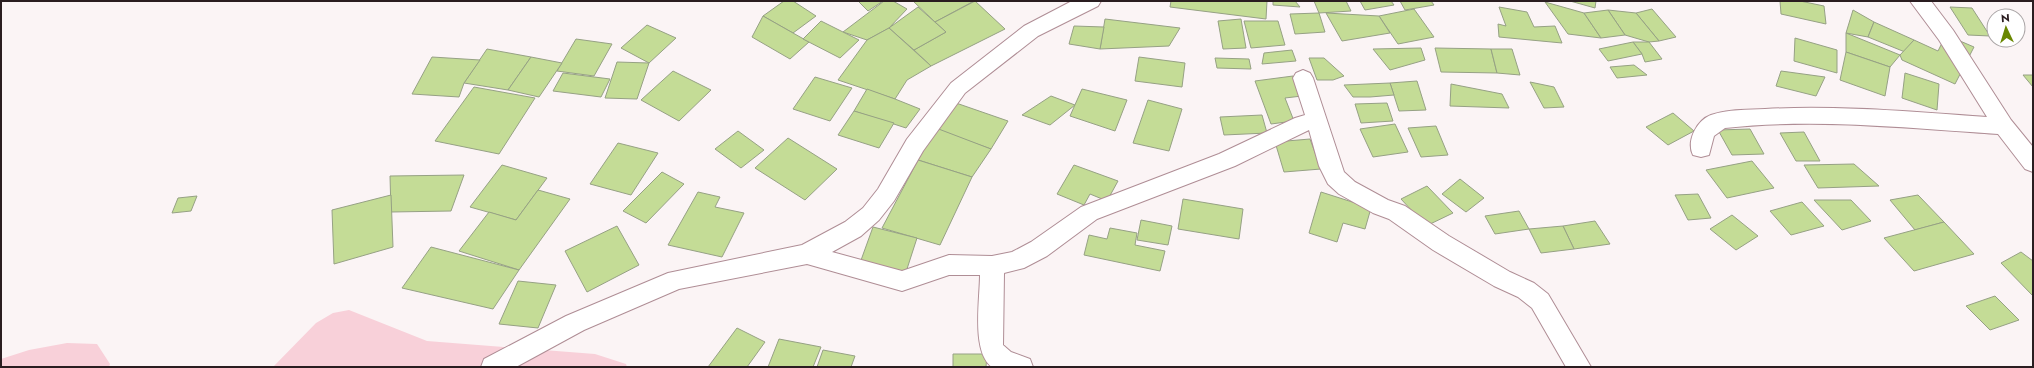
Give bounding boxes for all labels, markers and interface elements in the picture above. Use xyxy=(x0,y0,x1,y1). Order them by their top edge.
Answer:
north arrow xyxy=(1986,8,2026,48)
text: N xyxy=(2000,10,2010,26)

